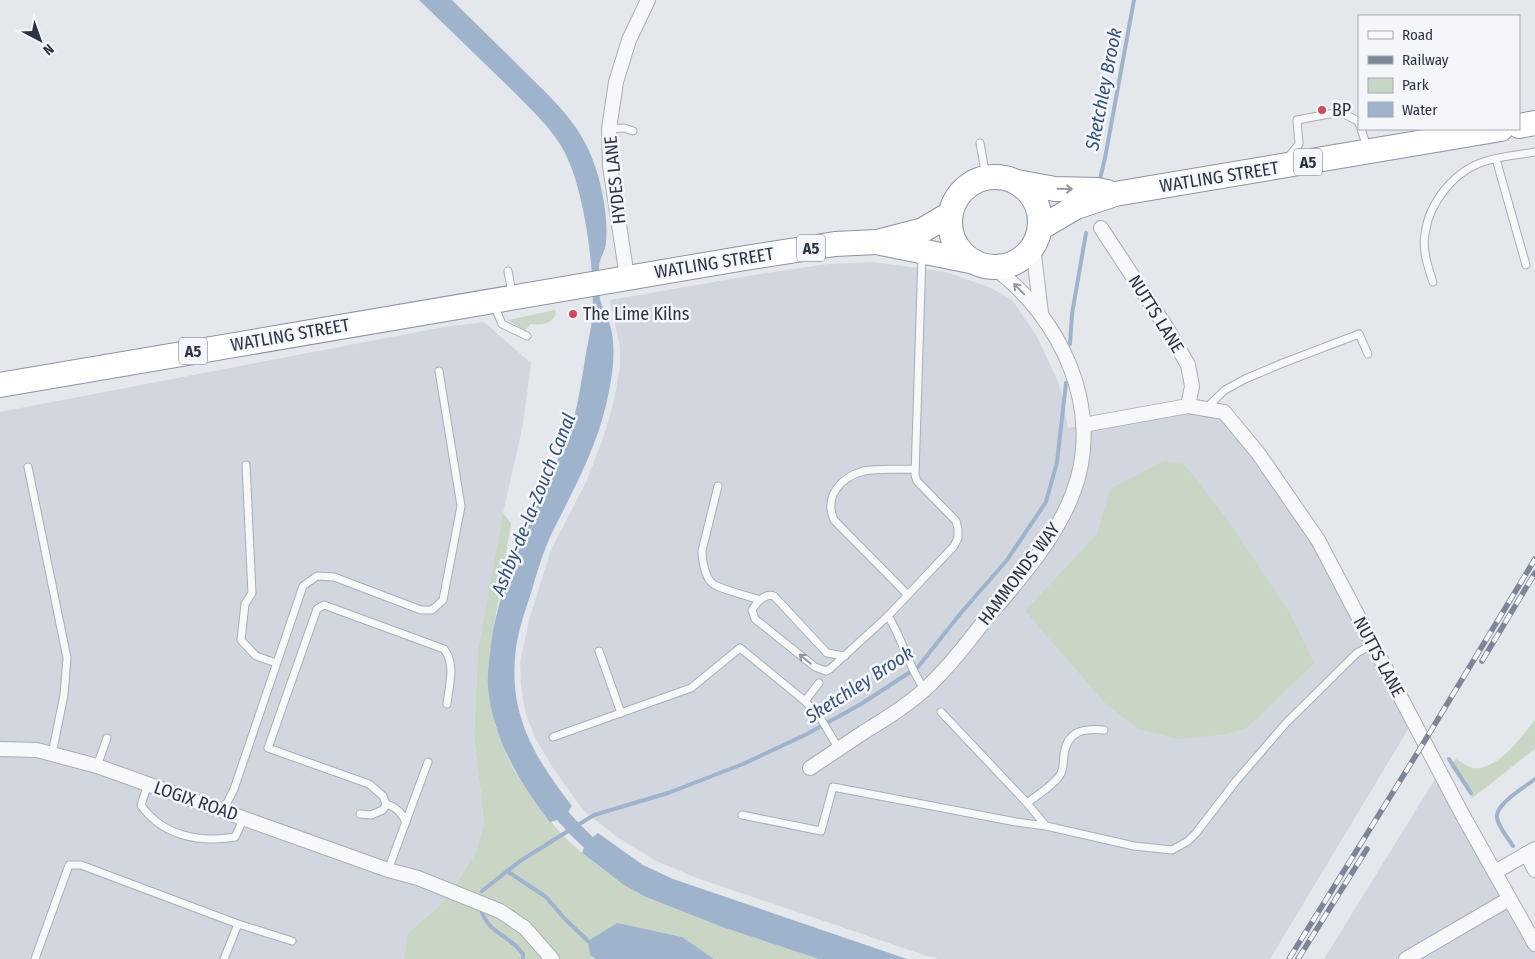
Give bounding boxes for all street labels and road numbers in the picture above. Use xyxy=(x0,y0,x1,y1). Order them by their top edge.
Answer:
street label: HYDES LANE xyxy=(599,135,631,225)
road number: A5 xyxy=(1294,148,1322,176)
street label: WATLING STREET xyxy=(1158,157,1281,197)
road number: A5 xyxy=(797,234,825,262)
street label: WATLING STREET xyxy=(653,243,776,283)
street label: NUTTS LANE xyxy=(1123,271,1189,357)
street label: WATLING STREET xyxy=(229,314,352,356)
road number: A5 xyxy=(179,338,207,364)
street label: HAMMONDS WAY xyxy=(973,518,1065,630)
street label: NUTTS LANE xyxy=(1349,613,1409,701)
street label: LOGIX ROAD xyxy=(151,776,241,826)

